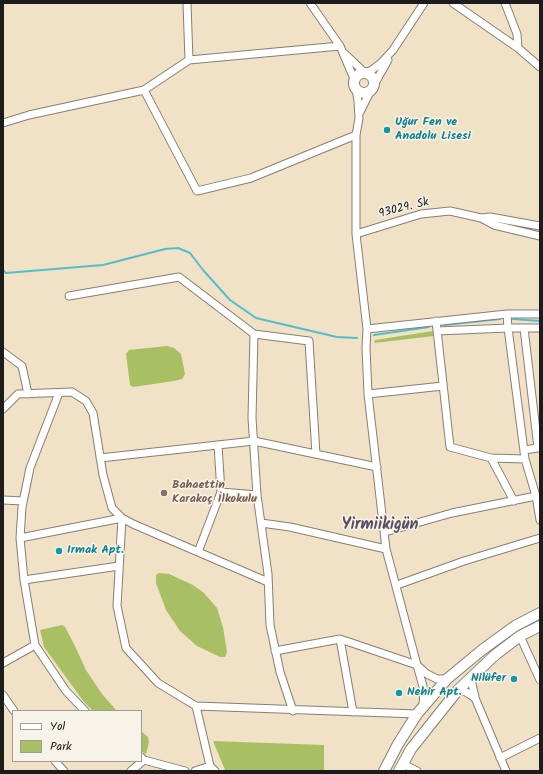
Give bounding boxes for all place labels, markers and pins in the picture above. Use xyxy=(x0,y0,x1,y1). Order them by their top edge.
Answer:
place label: Uğur Fen ve Anadolu Lisesi xyxy=(395,116,471,144)
marker: Uğur Fen ve Anadolu Lisesi xyxy=(382,125,392,135)
place label: Bahaettin Karakoç İlkokulu xyxy=(172,479,257,507)
marker: Bahaettin Karakoç İlkokulu xyxy=(159,488,169,498)
place label: Irmak Apt. xyxy=(67,544,124,558)
marker: Irmak Apt. xyxy=(54,546,64,556)
place label: Nilüfer xyxy=(471,672,506,686)
marker: Nilüfer xyxy=(509,674,519,684)
place label: Nehir Apt. xyxy=(407,686,462,700)
marker: Nehir Apt. xyxy=(394,688,404,698)

